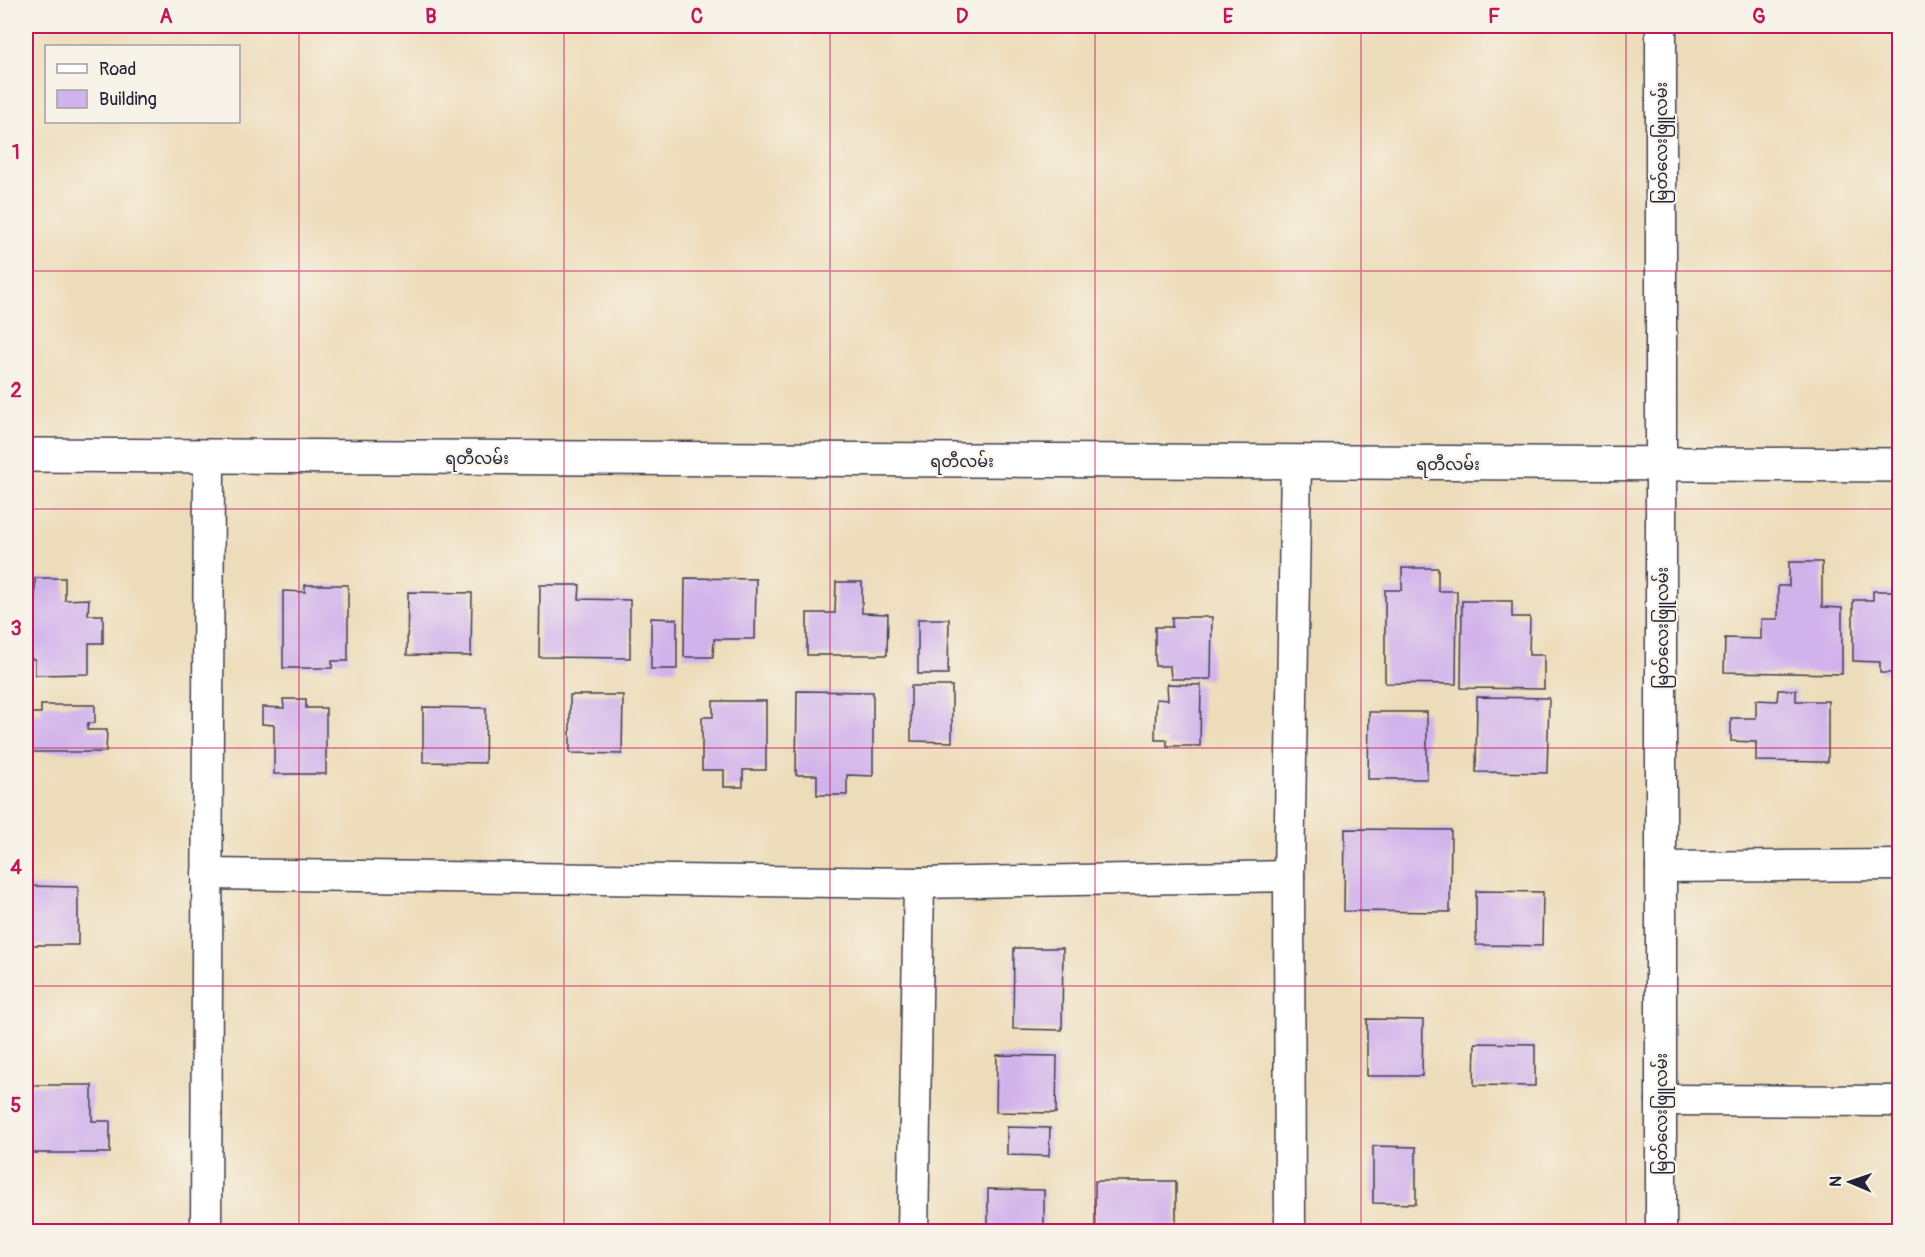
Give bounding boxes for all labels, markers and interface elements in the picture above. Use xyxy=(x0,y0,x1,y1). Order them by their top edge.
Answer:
text: A xyxy=(160,4,173,29)
text: B xyxy=(425,4,437,29)
text: C xyxy=(691,4,703,29)
text: D xyxy=(956,4,969,29)
text: E xyxy=(1223,4,1234,29)
text: F xyxy=(1488,4,1500,29)
text: G xyxy=(1752,4,1766,29)
legend xyxy=(45,45,240,123)
text: Road xyxy=(99,58,136,81)
street label: မြတ်လေးဖြူလမ်း xyxy=(1650,82,1675,204)
text: Building xyxy=(99,88,157,111)
text: 1 xyxy=(12,140,20,165)
text: 2 xyxy=(10,378,22,403)
street label: ရတီလမ်း xyxy=(445,447,509,472)
street label: ရတီလမ်း xyxy=(930,450,994,475)
street label: ရတီလမ်း xyxy=(1416,453,1480,478)
street label: မြတ်လေးဖြူလမ်း xyxy=(1651,567,1676,689)
text: 3 xyxy=(10,616,22,641)
text: 4 xyxy=(10,855,22,880)
street label: မြတ်လေးဖြူလမ်း xyxy=(1650,1053,1675,1175)
text: 5 xyxy=(11,1093,22,1118)
north arrow xyxy=(1820,1152,1880,1212)
text: N xyxy=(1826,1176,1846,1187)

